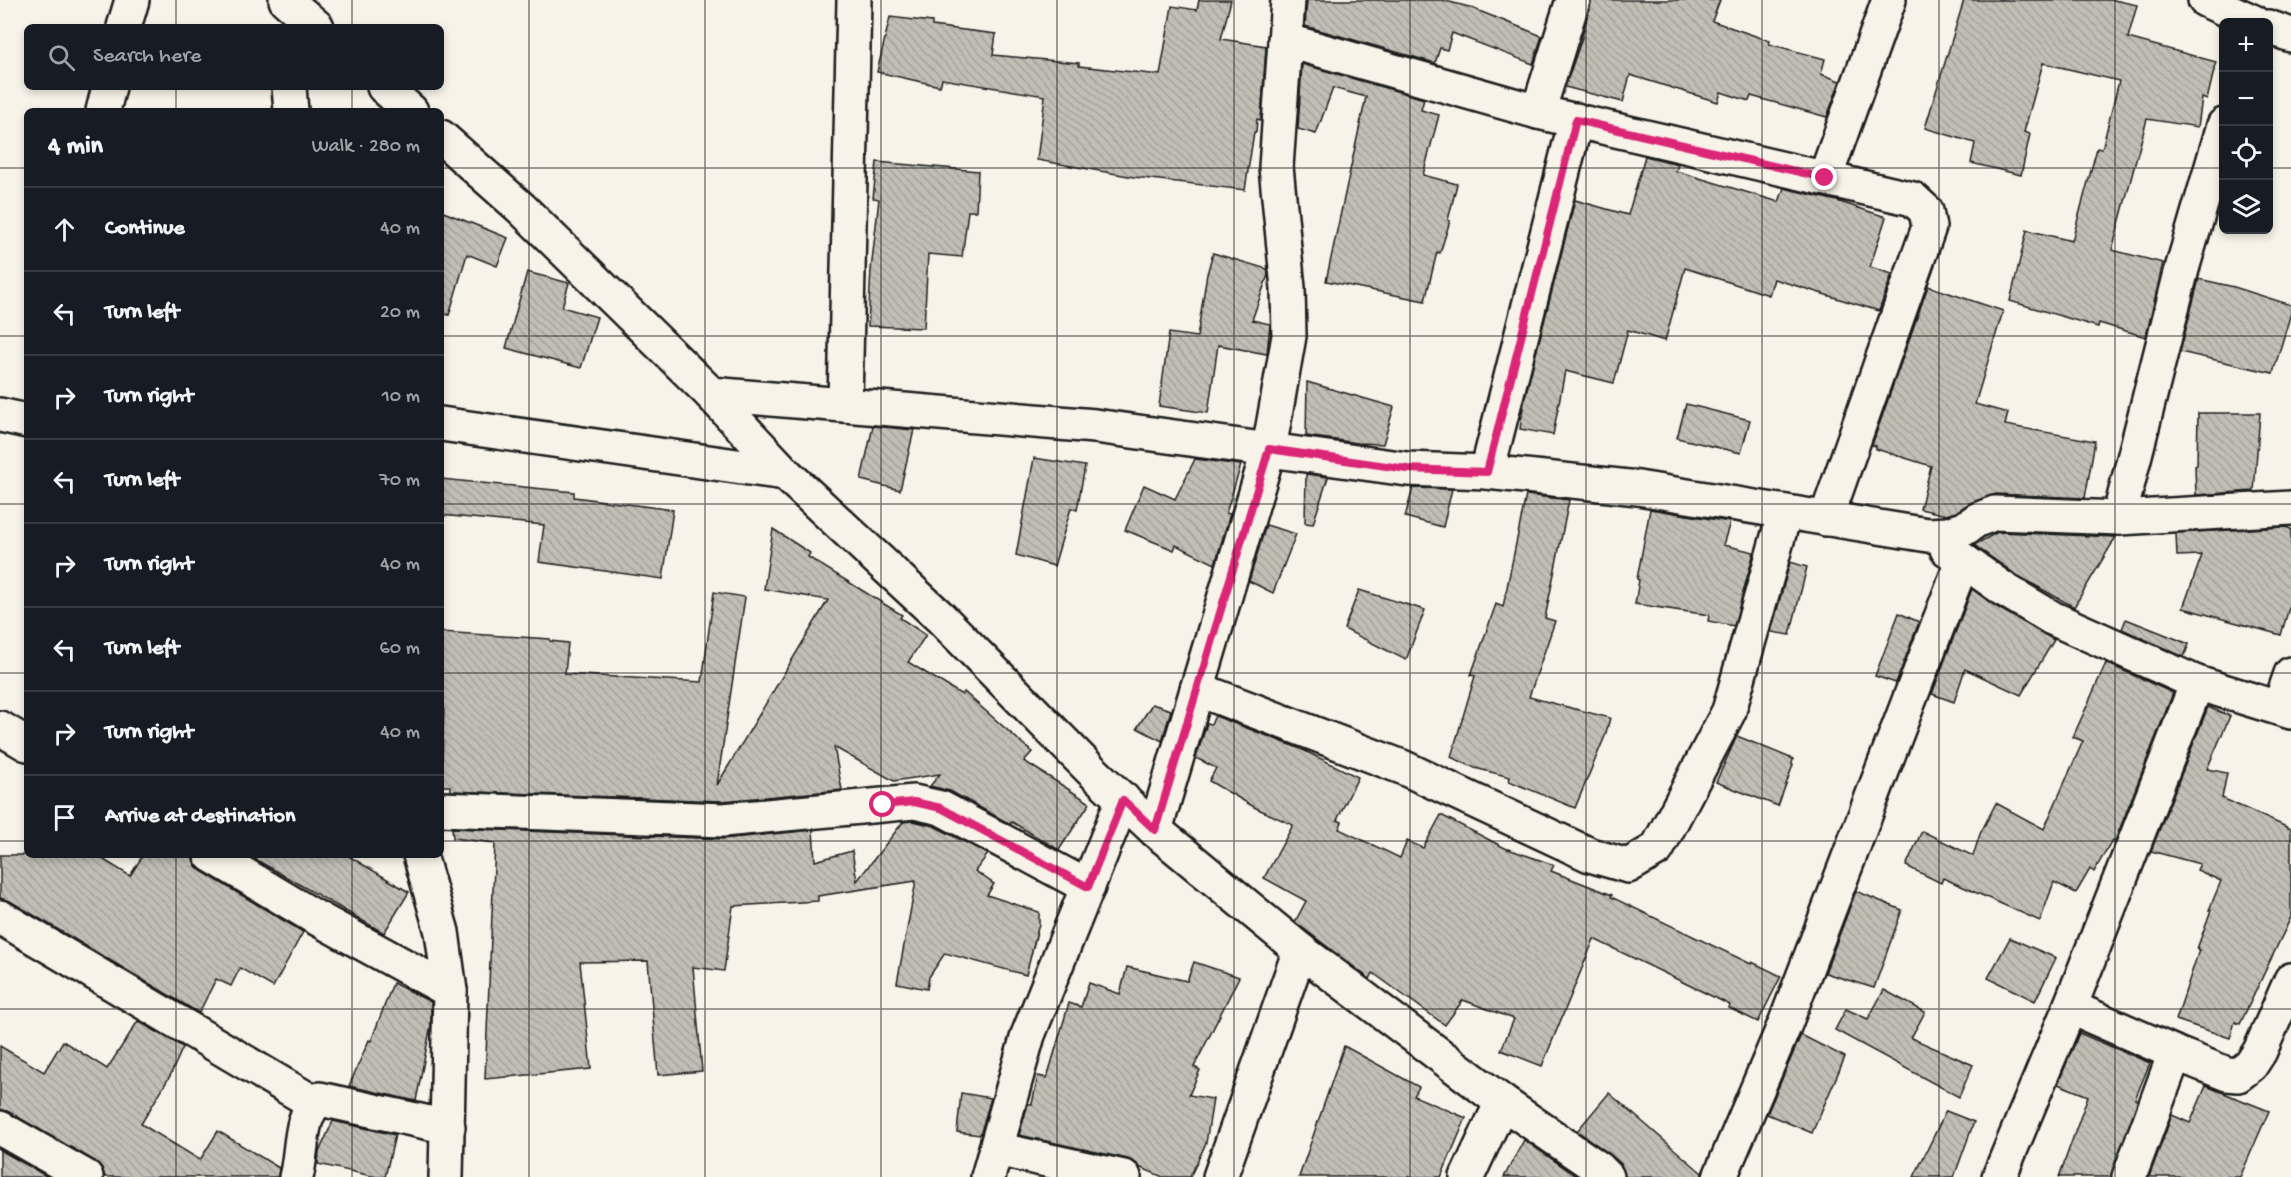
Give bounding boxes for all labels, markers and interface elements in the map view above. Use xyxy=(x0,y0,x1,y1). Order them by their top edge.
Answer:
map controls xyxy=(2219,18,2273,234)
button: + xyxy=(2219,18,2273,72)
search box xyxy=(24,24,444,90)
icon: search xyxy=(45,41,78,74)
text: Search here xyxy=(93,44,201,70)
button: − xyxy=(2219,72,2273,126)
button: locate xyxy=(2219,126,2273,180)
text: 4 min xyxy=(48,132,103,163)
text: Walk · 280 m xyxy=(312,136,420,159)
route end xyxy=(1811,164,1837,190)
button: layers xyxy=(2219,180,2273,234)
icon: ahead xyxy=(48,213,81,246)
text: Continue xyxy=(105,216,185,242)
text: 40 m xyxy=(380,218,420,241)
icon: left xyxy=(48,297,81,330)
text: Turn left xyxy=(105,300,179,326)
text: 20 m xyxy=(380,302,420,325)
icon: right xyxy=(48,381,81,414)
text: Turn right xyxy=(105,384,193,410)
text: 10 m xyxy=(382,386,420,409)
icon: left xyxy=(48,465,81,498)
text: Turn left xyxy=(105,468,179,494)
text: 70 m xyxy=(379,470,420,493)
icon: right xyxy=(48,549,81,582)
text: Turn right xyxy=(105,552,193,578)
text: 40 m xyxy=(380,554,420,577)
icon: left xyxy=(48,633,81,666)
text: Turn left xyxy=(105,636,179,662)
text: 60 m xyxy=(380,638,420,661)
icon: right xyxy=(48,717,81,750)
text: Turn right xyxy=(105,720,193,746)
text: 40 m xyxy=(380,722,420,745)
route start xyxy=(869,791,895,817)
icon: arrive xyxy=(48,801,81,834)
text: Arrive at destination xyxy=(105,804,295,830)

